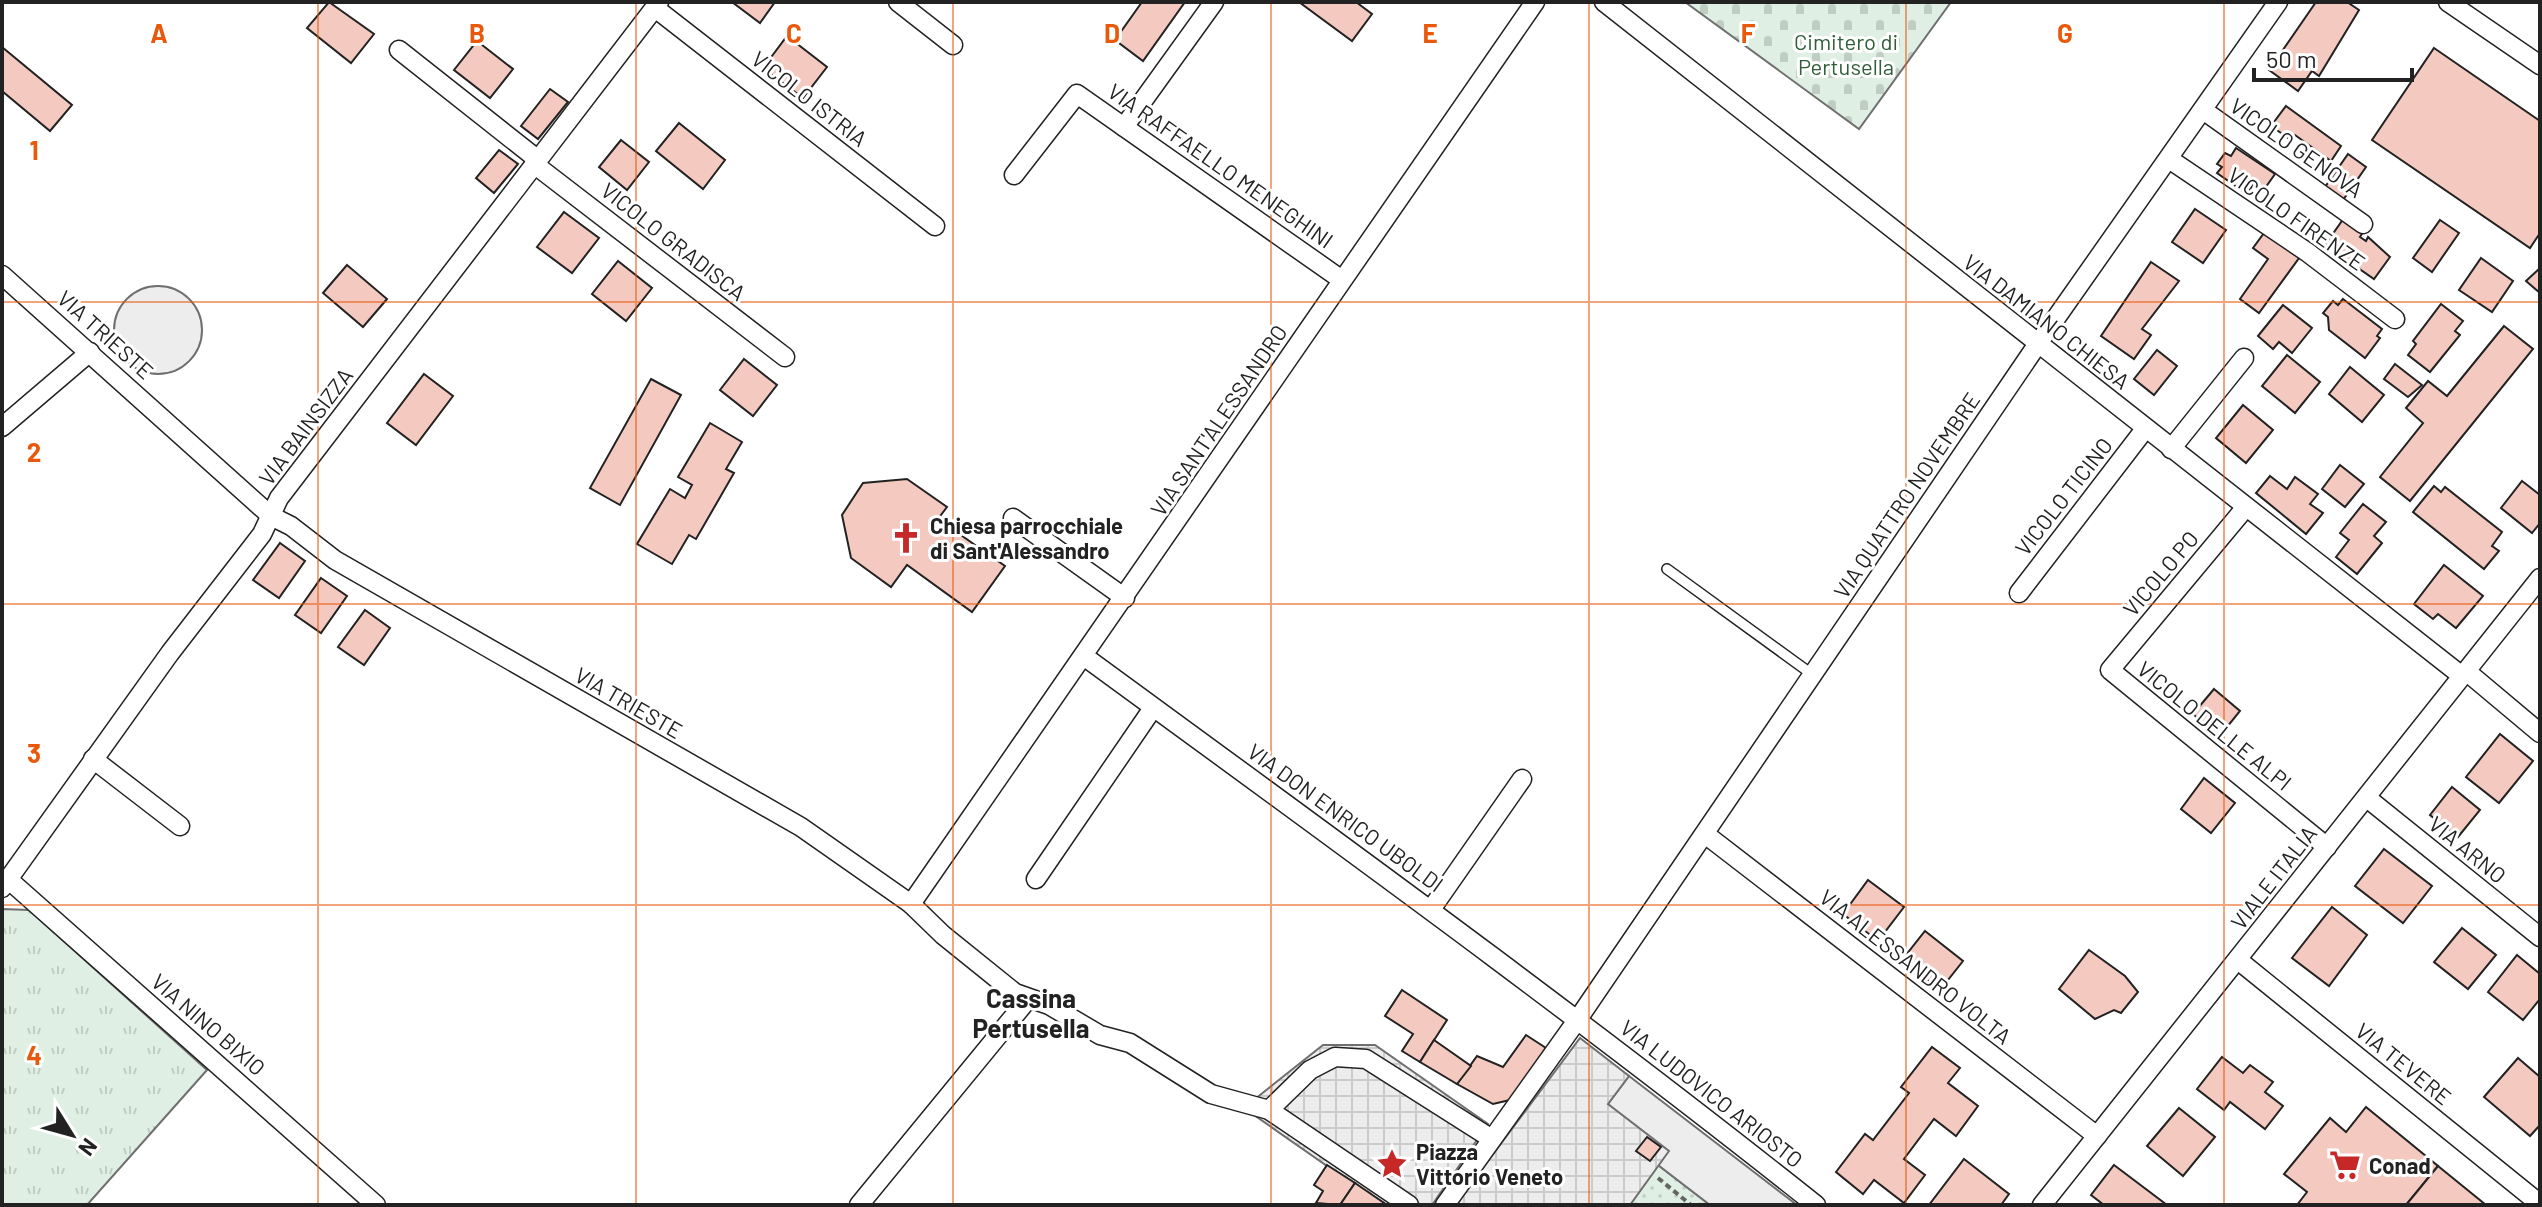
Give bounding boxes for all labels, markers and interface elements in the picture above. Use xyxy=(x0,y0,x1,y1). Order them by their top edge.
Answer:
text: A xyxy=(150,17,168,48)
text: B xyxy=(469,17,485,48)
text: C xyxy=(786,17,802,48)
text: D xyxy=(1104,17,1120,48)
text: E xyxy=(1422,17,1438,48)
text: F xyxy=(1741,17,1756,48)
text: G xyxy=(2057,17,2073,48)
park label: Cimitero di Pertusella xyxy=(1794,28,1898,79)
scale bar xyxy=(2254,32,2412,82)
text: 50 m xyxy=(2266,44,2317,73)
street label: VICOLO ISTRIA xyxy=(747,45,873,151)
street label: VIA RAFFAELLO MENEGHINI xyxy=(1104,77,1338,253)
street label: VICOLO GENOVA xyxy=(2226,92,2368,202)
text: 1 xyxy=(29,134,39,165)
street label: VICOLO FIRENZE xyxy=(2223,161,2371,275)
street label: VICOLO GRADISCA xyxy=(597,177,751,305)
street label: VIA DAMIANO CHIESA xyxy=(1959,248,2135,394)
street label: VIA TRIESTE xyxy=(53,284,159,384)
street label: VIA SANT'ALESSANDRO xyxy=(1144,319,1292,521)
street label: VIA BAINSIZZA xyxy=(253,362,357,490)
street label: VIA QUATTRO NOVEMBRE xyxy=(1827,387,1985,603)
street label: VICOLO TICINO xyxy=(2009,432,2117,560)
text: 2 xyxy=(27,436,41,467)
place label: Chiesa parrocchiale di Sant'Alessandro xyxy=(930,512,1123,563)
church icon: Chiesa parrocchiale di Sant'Alessandro xyxy=(889,521,923,555)
street label: VICOLO PO xyxy=(2117,525,2203,621)
street label: VICOLO DELLE ALPI xyxy=(2133,655,2297,795)
street label: VIA TRIESTE xyxy=(571,661,687,743)
text: 3 xyxy=(27,737,41,768)
street label: VIA DON ENRICO UBOLDI xyxy=(1243,737,1449,897)
street label: VIA ARNO xyxy=(2424,810,2512,888)
street label: VIALE ITALIA xyxy=(2225,820,2321,934)
street label: VIA ALESSANDRO VOLTA xyxy=(1815,883,2017,1049)
street label: VIA NINO BIXIO xyxy=(147,968,271,1080)
district label: Cassina Pertusella xyxy=(973,982,1089,1043)
street label: VIA LUDOVICO ARIOSTO xyxy=(1616,1014,1808,1172)
street label: VIA TEVERE xyxy=(2351,1017,2457,1109)
text: 4 xyxy=(26,1039,42,1070)
north arrow xyxy=(32,1095,112,1175)
text: N xyxy=(74,1134,104,1161)
place label: Piazza Vittorio Veneto xyxy=(1416,1138,1563,1189)
place icon: Piazza Vittorio Veneto xyxy=(1375,1147,1409,1181)
supermarket icon: Conad xyxy=(2328,1148,2362,1182)
place label: Conad xyxy=(2369,1152,2431,1178)

